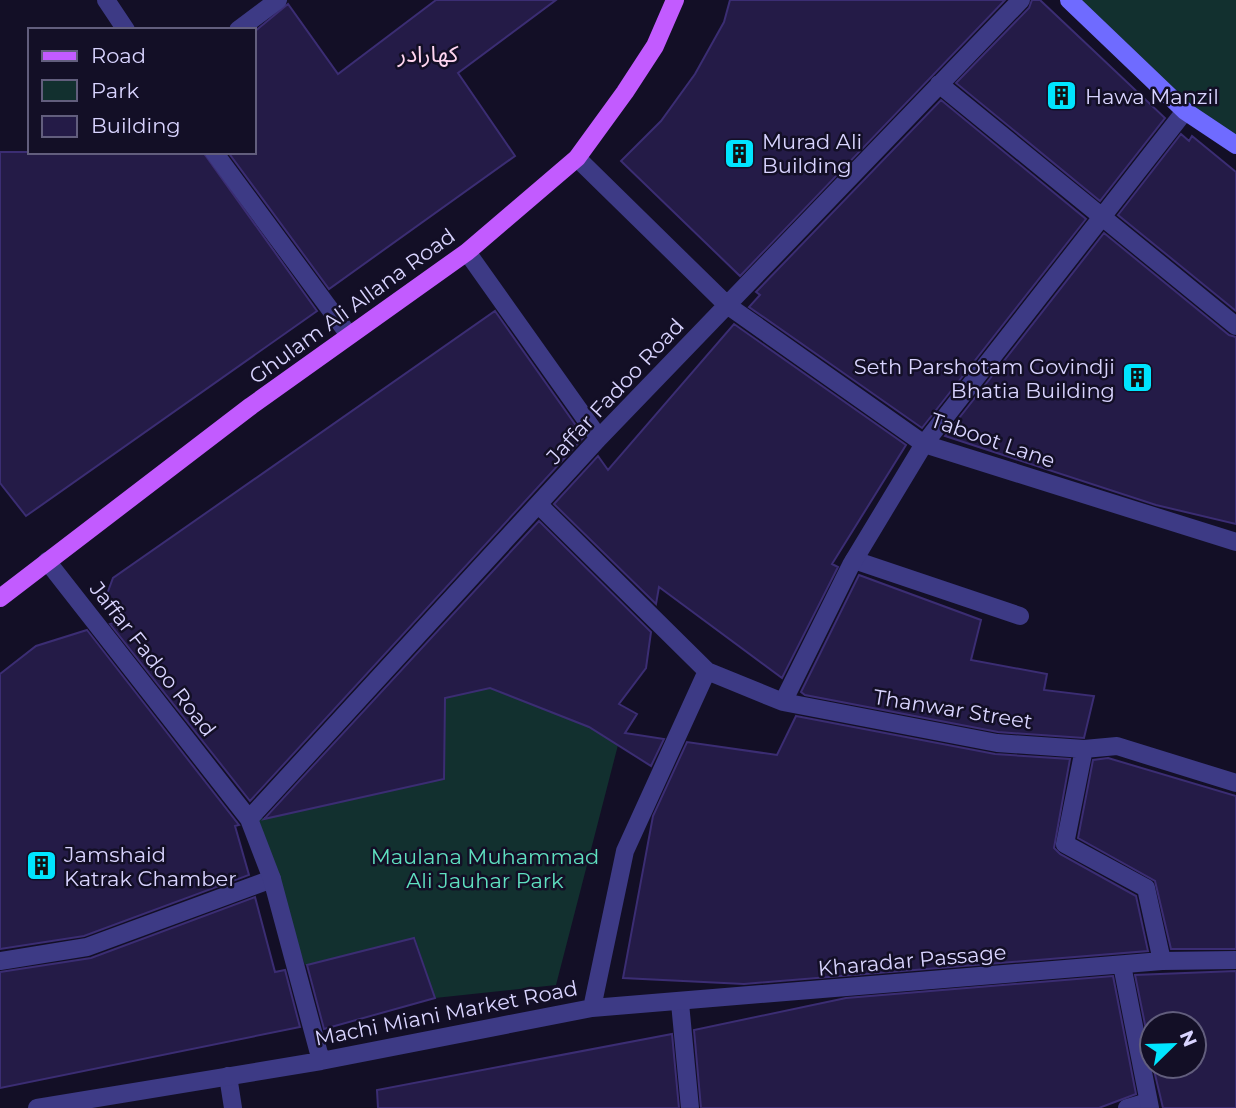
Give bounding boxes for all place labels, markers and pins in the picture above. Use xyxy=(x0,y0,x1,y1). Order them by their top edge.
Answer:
building icon: Hawa Manzil xyxy=(1045,79,1079,113)
place label: Hawa Manzil xyxy=(1085,84,1219,109)
place label: Murad Ali Building xyxy=(762,129,862,178)
building icon: Murad Ali Building xyxy=(722,136,756,170)
place label: Seth Parshotam Govindji Bhatia Building xyxy=(854,354,1115,403)
building icon: Seth Parshotam Govindji Bhatia Building xyxy=(1121,361,1155,395)
place label: Jamshaid Katrak Chamber xyxy=(63,842,237,891)
building icon: Jamshaid Katrak Chamber xyxy=(24,849,58,883)

